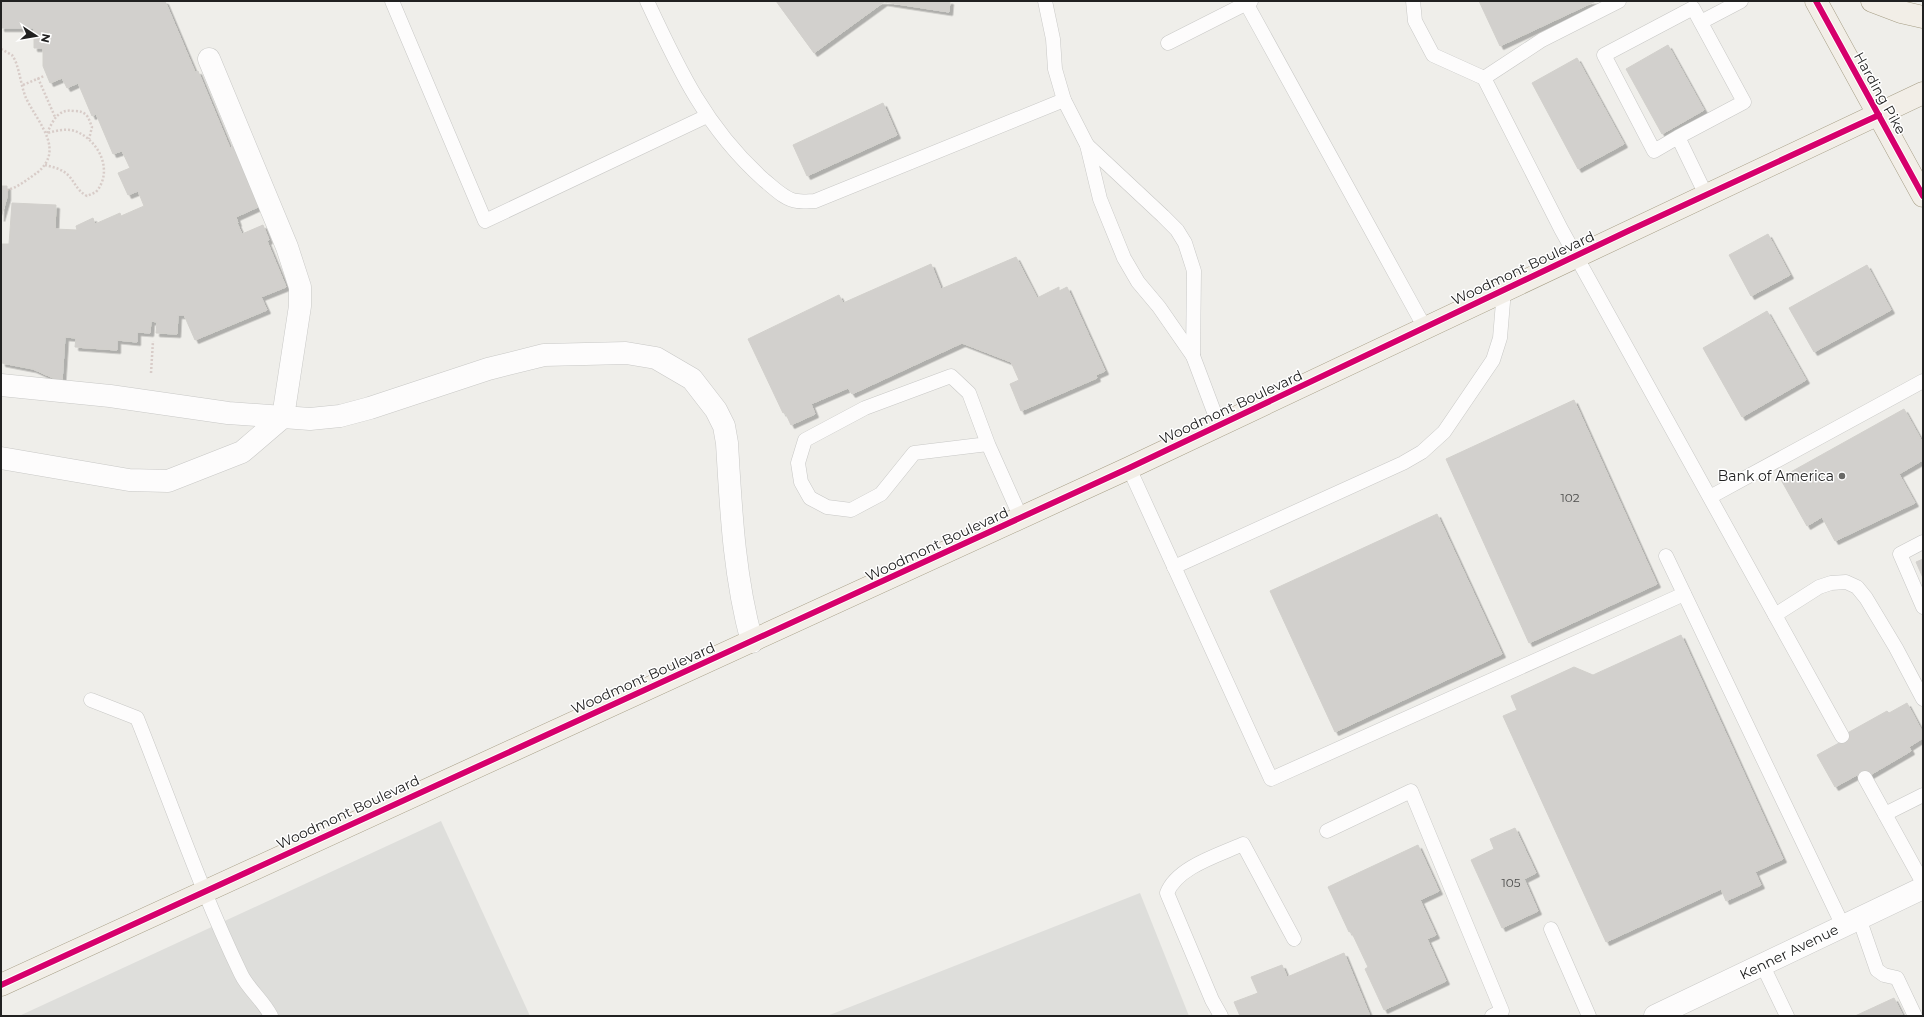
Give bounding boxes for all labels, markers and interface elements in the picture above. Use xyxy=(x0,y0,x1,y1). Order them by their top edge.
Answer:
north arrow xyxy=(16,16,56,56)
text: N xyxy=(38,32,54,44)
street label: Harding Pike xyxy=(1850,49,1910,137)
street label: Woodmont Boulevard xyxy=(1449,227,1597,309)
street label: Woodmont Boulevard xyxy=(1157,366,1305,448)
place label: Bank of America xyxy=(1718,467,1834,485)
marker: Bank of America xyxy=(1837,471,1847,481)
house number: 102 xyxy=(1560,490,1580,505)
street label: Woodmont Boulevard xyxy=(863,503,1011,585)
street label: Woodmont Boulevard xyxy=(568,638,718,718)
street label: Woodmont Boulevard xyxy=(274,771,422,853)
house number: 105 xyxy=(1501,875,1521,890)
street label: Kenner Avenue xyxy=(1737,920,1841,984)

